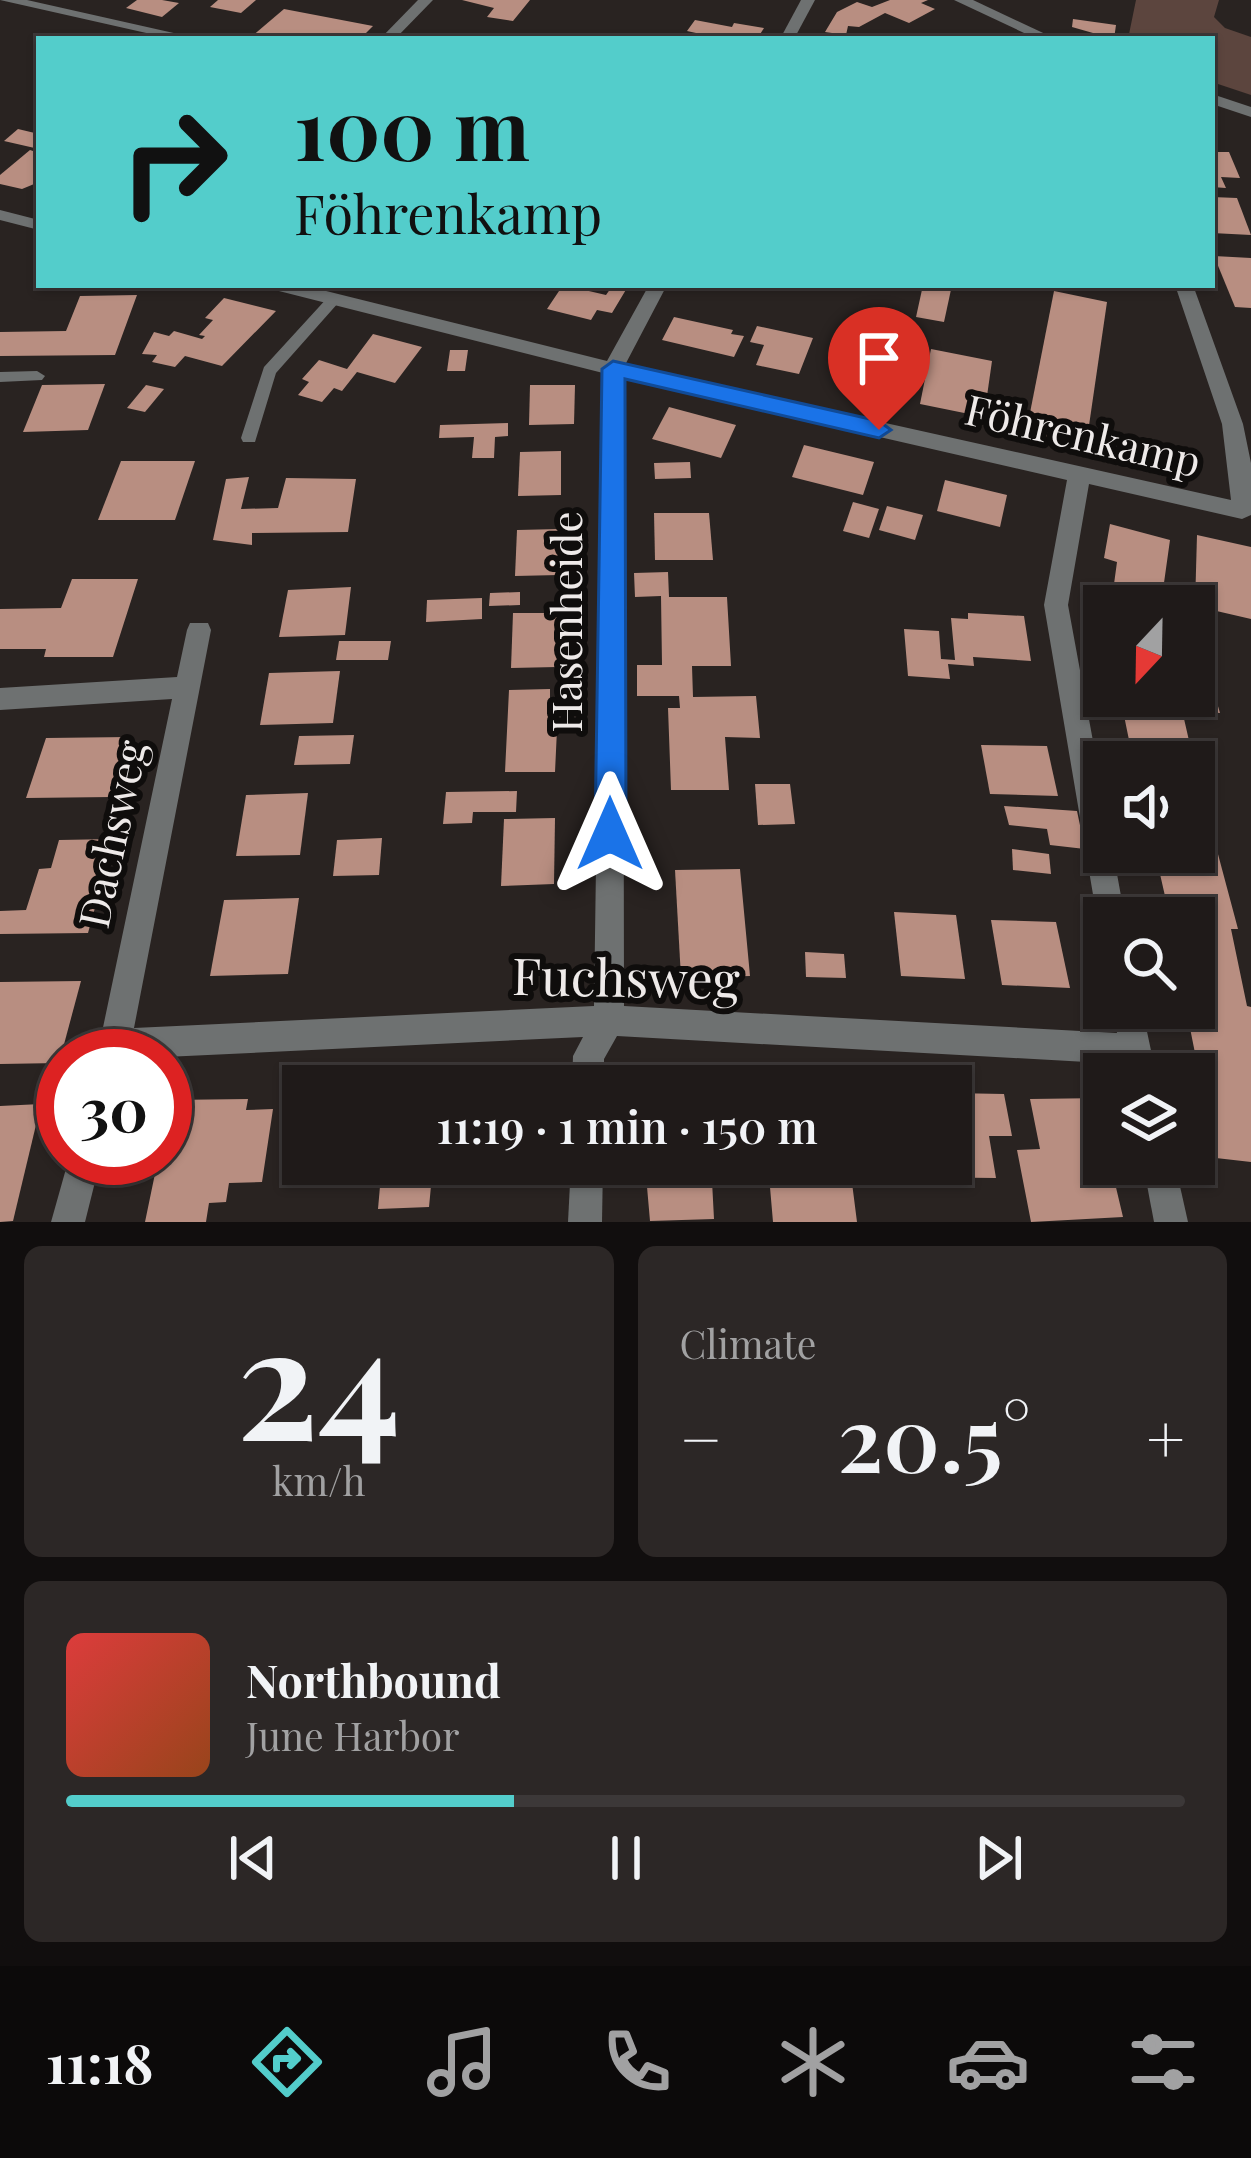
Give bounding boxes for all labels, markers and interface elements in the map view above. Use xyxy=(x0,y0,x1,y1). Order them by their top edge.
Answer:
text: 100 m xyxy=(294,70,530,182)
icon: right xyxy=(96,84,252,240)
text: Föhrenkamp xyxy=(294,177,602,249)
pin xyxy=(828,307,930,430)
icon: arrive xyxy=(846,325,912,391)
street label: Föhrenkamp xyxy=(960,380,1207,488)
street label: Hasenheide xyxy=(537,511,593,733)
north arrow xyxy=(1083,585,1215,717)
map controls xyxy=(1083,585,1215,1185)
street label: Dachsweg xyxy=(64,735,158,933)
button: sound xyxy=(1083,741,1215,873)
position arrow xyxy=(547,771,673,897)
button: search xyxy=(1083,897,1215,1029)
street label: Fuchsweg xyxy=(512,940,741,1012)
speed limit sign: 30 xyxy=(36,1029,192,1185)
button: layers xyxy=(1083,1053,1215,1185)
text: 11:19 · 1 min · 150 m xyxy=(436,1095,818,1155)
text: 24 xyxy=(237,1272,401,1480)
text: Climate xyxy=(680,1317,817,1369)
text: 20.5° xyxy=(837,1376,1031,1496)
text: − xyxy=(680,1393,722,1481)
text: + xyxy=(1146,1393,1185,1481)
text: km/h xyxy=(272,1454,366,1506)
text: Northbound xyxy=(246,1649,501,1709)
text: June Harbor xyxy=(246,1709,460,1761)
icon: previous xyxy=(220,1825,286,1891)
icon: pause xyxy=(593,1825,659,1891)
icon: next xyxy=(966,1825,1032,1891)
icon: directions xyxy=(245,2020,329,2104)
icon: music xyxy=(420,2020,504,2104)
icon: phone xyxy=(595,2020,679,2104)
icon: climate xyxy=(771,2020,855,2104)
icon: car xyxy=(946,2020,1030,2104)
icon: filters xyxy=(1121,2020,1205,2104)
text: 11:18 xyxy=(46,2026,154,2098)

